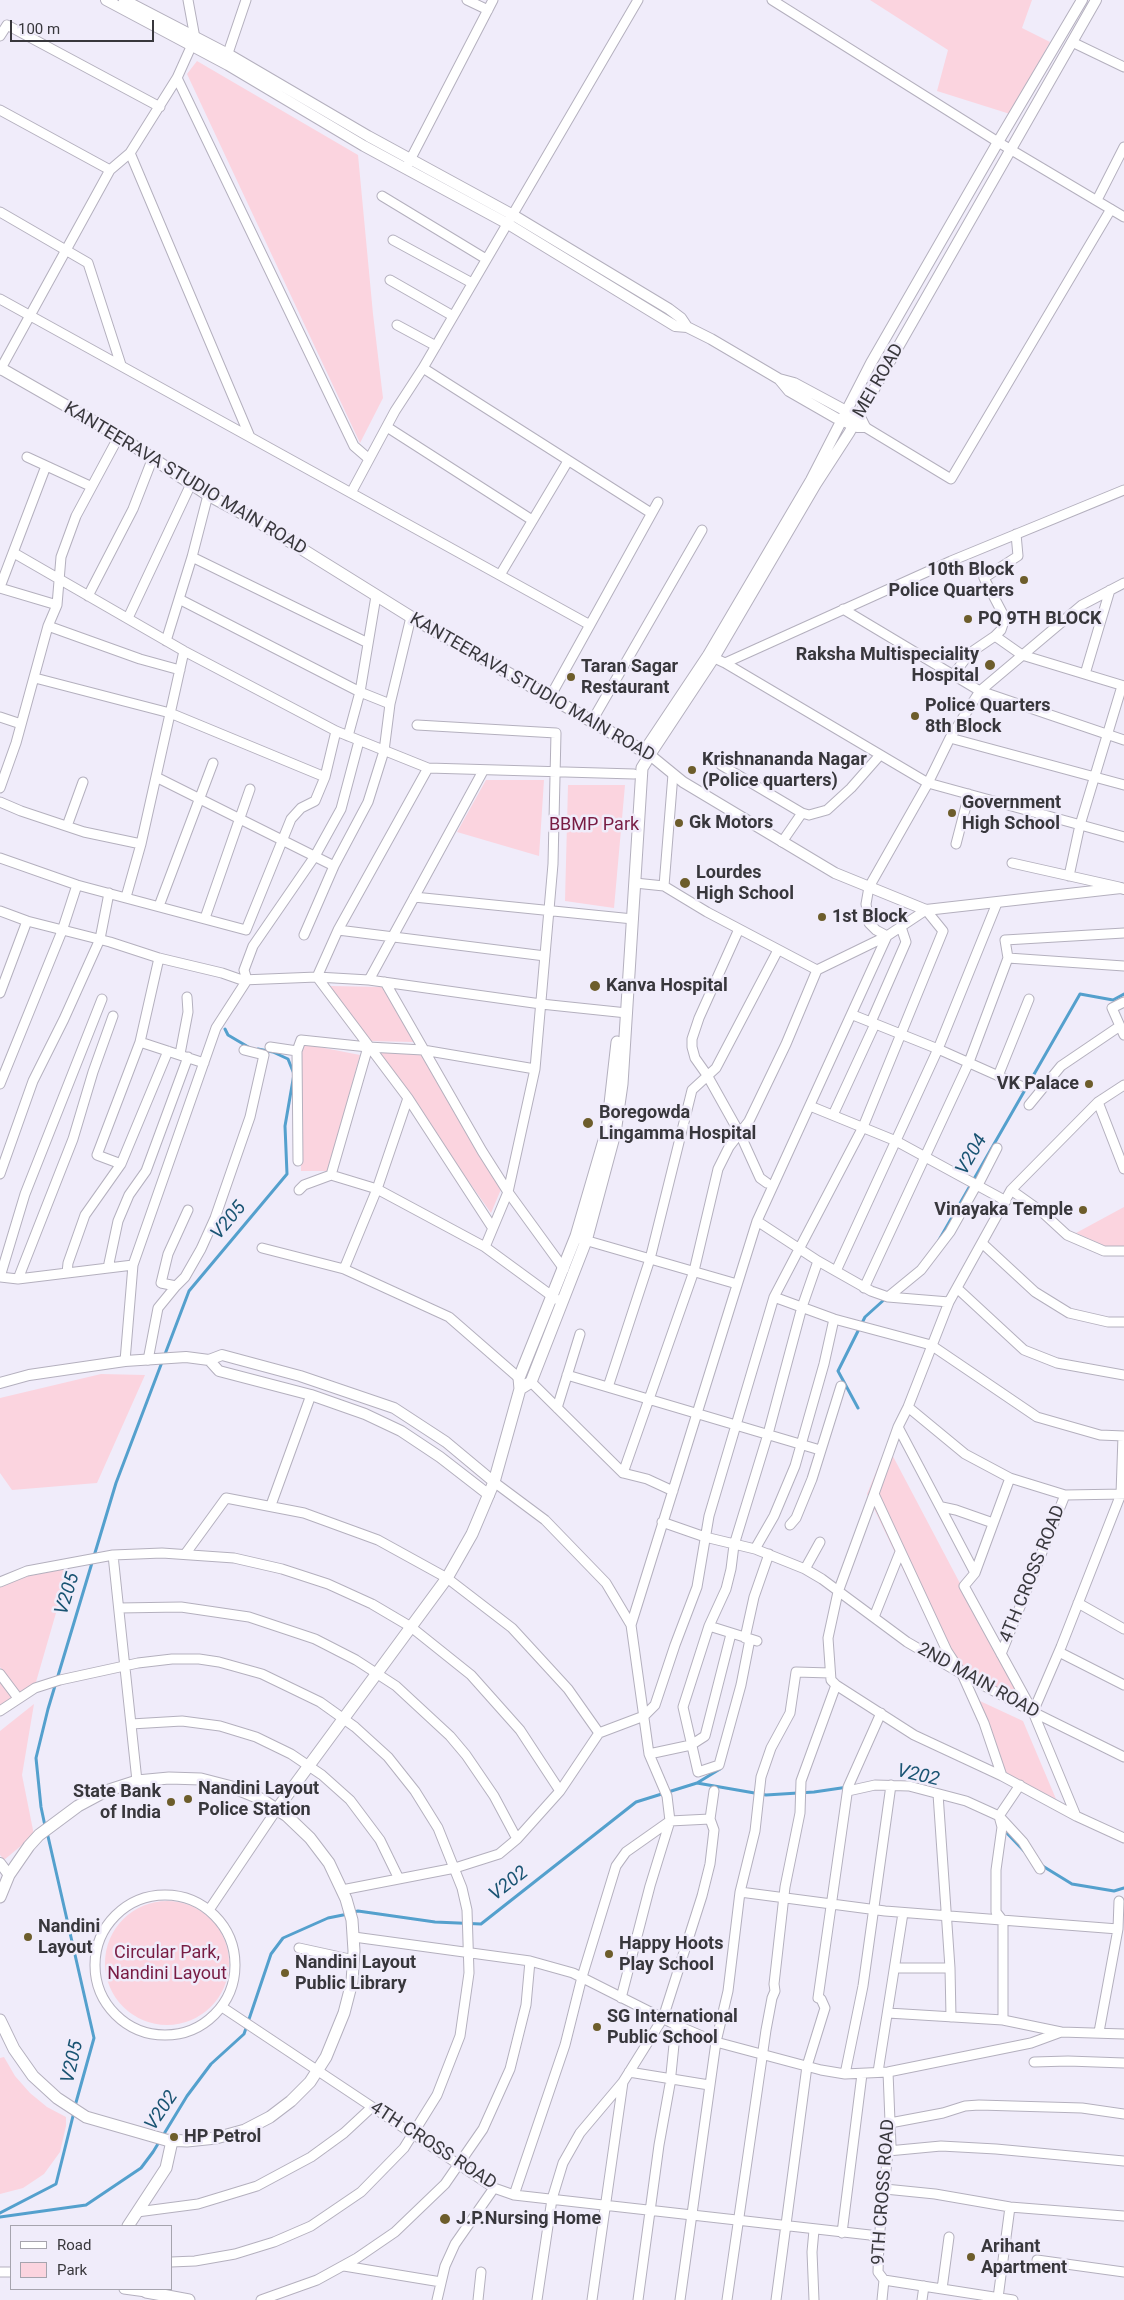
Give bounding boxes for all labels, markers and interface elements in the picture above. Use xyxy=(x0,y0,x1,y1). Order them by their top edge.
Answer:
scale bar xyxy=(12,10,156,42)
text: 100 m xyxy=(18,20,60,38)
street label: MEI ROAD xyxy=(849,340,909,422)
street label: KANTEERAVA STUDIO MAIN ROAD xyxy=(60,398,310,560)
place label: 10th Block Police Quarters xyxy=(888,559,1014,602)
marker: 10th Block Police Quarters xyxy=(1018,574,1030,586)
place label: PQ 9TH BLOCK xyxy=(978,608,1101,630)
street label: KANTEERAVA STUDIO MAIN ROAD xyxy=(406,609,658,767)
marker: PQ 9TH BLOCK xyxy=(962,613,974,625)
place label: Raksha Multispeciality Hospital xyxy=(796,644,979,686)
place label: Taran Sagar Restaurant xyxy=(581,656,678,699)
marker: Raksha Multispeciality Hospital xyxy=(983,658,997,672)
marker: Taran Sagar Restaurant xyxy=(565,671,577,683)
place label: Police Quarters 8th Block xyxy=(925,695,1051,738)
marker: Police Quarters 8th Block xyxy=(909,710,921,722)
place label: Krishnananda Nagar (Police quarters) xyxy=(702,749,867,792)
marker: Krishnananda Nagar (Police quarters) xyxy=(686,764,698,776)
place label: Government High School xyxy=(962,792,1061,834)
marker: Government High School xyxy=(946,807,958,819)
place label: Gk Motors xyxy=(689,812,773,834)
park label: BBMP Park xyxy=(549,814,639,836)
marker: Gk Motors xyxy=(673,817,685,829)
place label: Lourdes High School xyxy=(696,862,794,904)
marker: Lourdes High School xyxy=(678,876,692,890)
place label: 1st Block xyxy=(832,906,908,928)
marker: 1st Block xyxy=(816,911,828,923)
place label: Kanva Hospital xyxy=(606,975,728,997)
marker: Kanva Hospital xyxy=(588,979,602,993)
place label: VK Palace xyxy=(997,1073,1079,1095)
marker: VK Palace xyxy=(1083,1078,1095,1090)
place label: Boregowda Lingamma Hospital xyxy=(599,1102,756,1144)
marker: Boregowda Lingamma Hospital xyxy=(581,1116,595,1130)
water label: V204 xyxy=(951,1131,993,1179)
water label: V205 xyxy=(207,1197,251,1245)
place label: Vinayaka Temple xyxy=(934,1199,1073,1221)
marker: Vinayaka Temple xyxy=(1077,1204,1089,1216)
street label: 4TH CROSS ROAD xyxy=(996,1502,1070,1646)
water label: V205 xyxy=(51,1570,85,1618)
street label: 2ND MAIN ROAD xyxy=(913,1639,1043,1723)
water label: V202 xyxy=(895,1760,941,1792)
place label: Nandini Layout Police Station xyxy=(198,1778,319,1820)
place label: State Bank of India xyxy=(73,1781,161,1824)
marker: Nandini Layout Police Station xyxy=(182,1793,194,1805)
marker: State Bank of India xyxy=(165,1796,177,1808)
water label: V202 xyxy=(485,1862,533,1906)
place label: Nandini Layout xyxy=(38,1916,100,1958)
marker: Nandini Layout xyxy=(22,1931,34,1943)
place label: Happy Hoots Play School xyxy=(619,1933,723,1976)
park label: Circular Park, Nandini Layout xyxy=(107,1942,227,1985)
marker: Happy Hoots Play School xyxy=(603,1948,615,1960)
place label: Nandini Layout Public Library xyxy=(295,1952,416,1995)
marker: Nandini Layout Public Library xyxy=(279,1967,291,1979)
place label: SG International Public School xyxy=(607,2006,738,2048)
marker: SG International Public School xyxy=(591,2021,603,2033)
water label: V205 xyxy=(57,2039,89,2085)
water label: V202 xyxy=(141,2087,183,2135)
street label: 4TH CROSS ROAD xyxy=(366,2097,500,2195)
street label: 9TH CROSS ROAD xyxy=(868,2118,900,2266)
place label: HP Petrol xyxy=(184,2126,261,2148)
marker: HP Petrol xyxy=(168,2131,180,2143)
place label: J.P.Nursing Home xyxy=(456,2208,601,2230)
marker: J.P.Nursing Home xyxy=(438,2212,452,2226)
legend xyxy=(10,2225,172,2290)
text: Road xyxy=(57,2236,91,2254)
place label: Arihant Apartment xyxy=(981,2236,1067,2278)
marker: Arihant Apartment xyxy=(965,2251,977,2263)
text: Park xyxy=(57,2261,87,2279)

